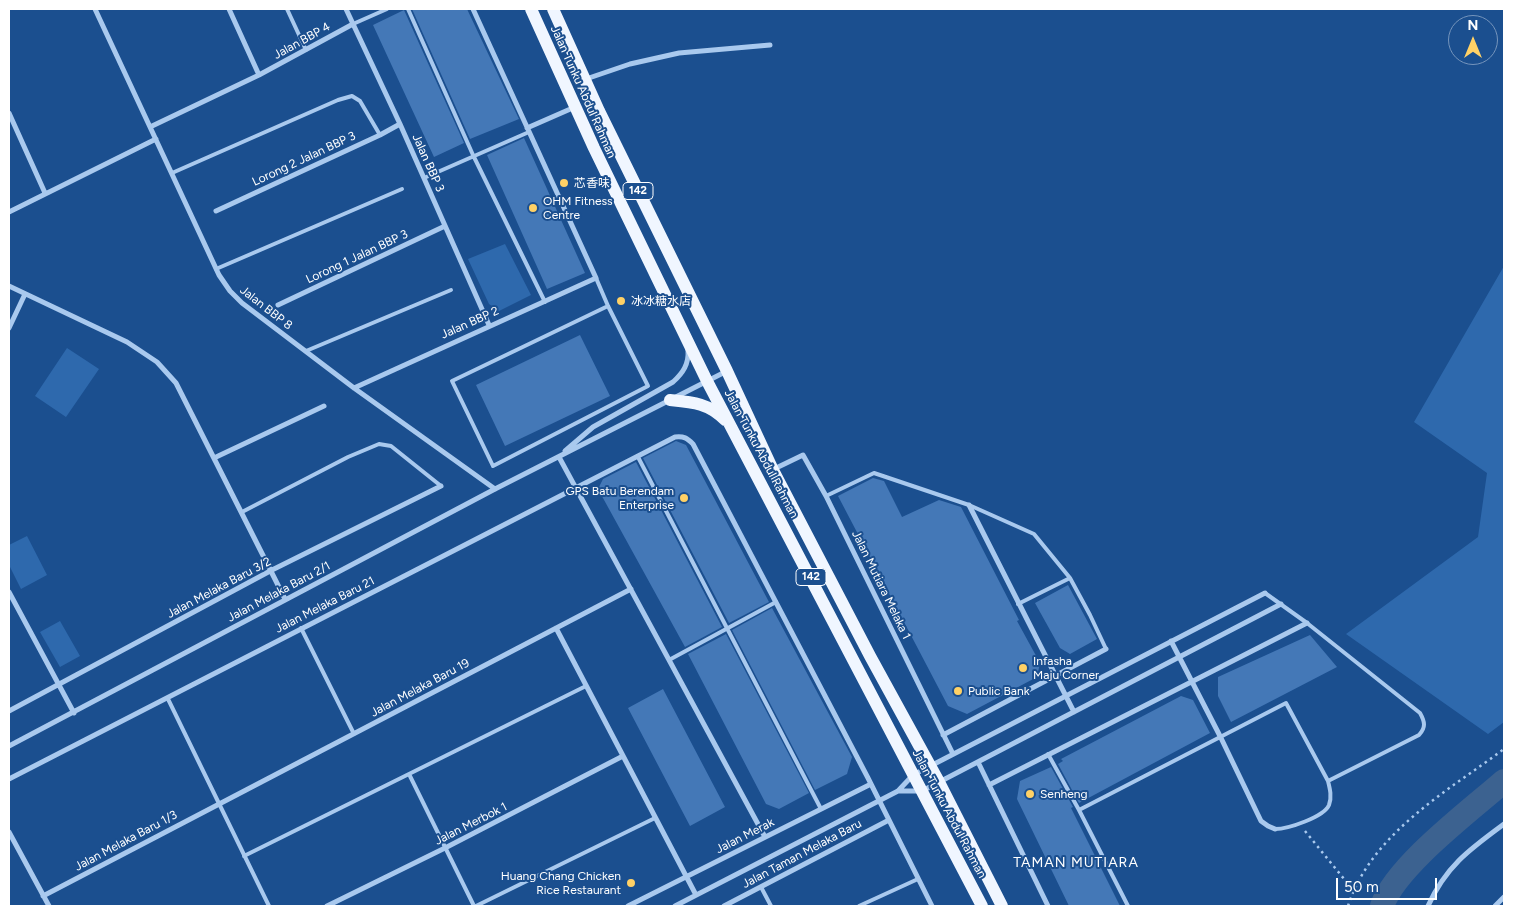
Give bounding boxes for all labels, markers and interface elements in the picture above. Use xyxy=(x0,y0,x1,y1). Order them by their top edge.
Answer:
north arrow xyxy=(1448,15,1498,65)
text: N xyxy=(1468,17,1478,34)
street label: Jalan BBP 4 xyxy=(271,19,333,63)
street label: Jalan Tunku Abdul Rahman xyxy=(547,24,619,160)
street label: Lorong 2 Jalan BBP 3 xyxy=(250,129,358,189)
street label: Jalan BBP 3 xyxy=(409,132,447,194)
place label: 芯香味 xyxy=(574,176,610,190)
marker: 芯香味 xyxy=(558,177,570,189)
road number: 142 xyxy=(623,182,653,200)
place label: OHM Fitness Centre xyxy=(543,194,613,222)
marker: OHM Fitness Centre xyxy=(527,202,539,214)
street label: Lorong 1 Jalan BBP 3 xyxy=(304,227,410,287)
street label: Jalan BBP 8 xyxy=(237,283,295,333)
place label: 冰冰糖水店 xyxy=(631,294,691,308)
marker: 冰冰糖水店 xyxy=(615,295,627,307)
street label: Jalan BBP 2 xyxy=(439,304,501,342)
street label: Jalan Tunku Abdul Rahman xyxy=(721,387,801,521)
place label: GPS Batu Berendam Enterprise xyxy=(565,484,674,512)
marker: GPS Batu Berendam Enterprise xyxy=(678,492,690,504)
street label: Jalan Mutiara Melaka 1 xyxy=(848,528,914,642)
street label: Jalan Melaka Baru 3/2 xyxy=(164,554,274,622)
street label: Jalan Melaka Baru 2/1 xyxy=(225,559,333,625)
road number: 142 xyxy=(796,568,826,586)
street label: Jalan Melaka Baru 21 xyxy=(273,574,377,636)
place label: Infasha Maju Corner xyxy=(1033,654,1099,682)
street label: Jalan Melaka Baru 19 xyxy=(368,656,472,720)
marker: Infasha Maju Corner xyxy=(1017,662,1029,674)
place label: Public Bank xyxy=(968,684,1029,698)
marker: Public Bank xyxy=(952,685,964,697)
street label: Jalan Tunku Abdul Rahman xyxy=(909,747,989,881)
place label: Senheng xyxy=(1040,787,1088,801)
marker: Senheng xyxy=(1024,788,1036,800)
street label: Jalan Merbok 1 xyxy=(432,800,510,848)
street label: Jalan Melaka Baru 1/3 xyxy=(72,808,180,874)
street label: Jalan Merak xyxy=(713,815,777,857)
street label: Jalan Taman Melaka Baru xyxy=(740,816,864,892)
district label: TAMAN MUTIARA xyxy=(1012,855,1140,871)
scale bar xyxy=(1338,868,1439,900)
place label: Huang Chang Chicken Rice Restaurant xyxy=(501,869,621,897)
marker: Huang Chang Chicken Rice Restaurant xyxy=(625,877,637,889)
text: 50 m xyxy=(1344,878,1379,896)

